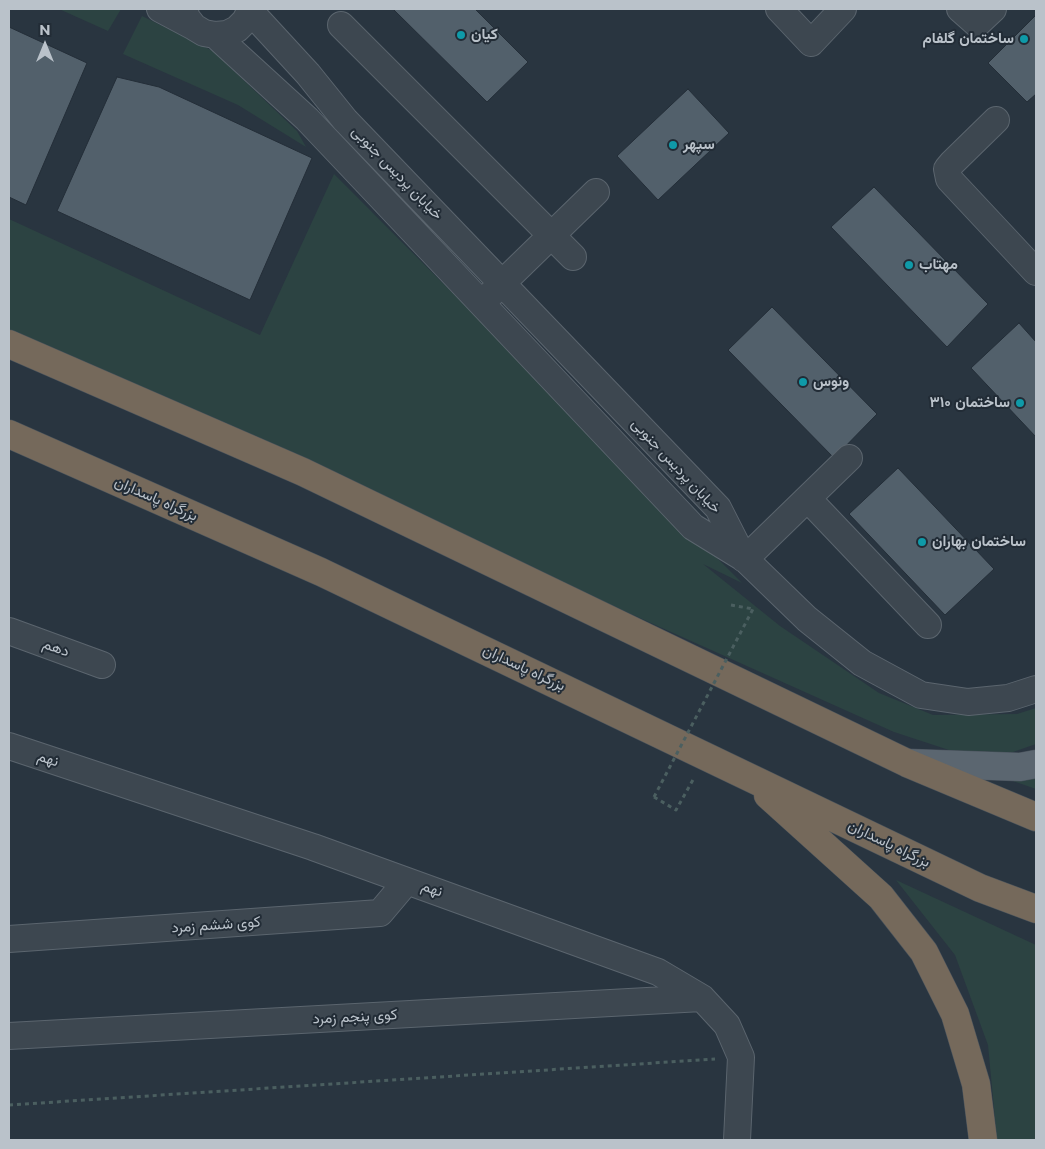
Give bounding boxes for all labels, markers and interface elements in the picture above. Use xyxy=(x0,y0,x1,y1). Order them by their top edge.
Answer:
north arrow xyxy=(20,20,70,70)
text: N xyxy=(39,21,51,39)
place label: کیان xyxy=(471,26,498,44)
marker: کیان xyxy=(455,29,467,41)
place label: ساختمان گلفام xyxy=(923,30,1014,48)
marker: ساختمان گلفام xyxy=(1018,33,1030,45)
street label: خیابان پردیس جنوبی xyxy=(348,122,446,224)
place label: سپهر xyxy=(683,136,715,154)
marker: سپهر xyxy=(667,139,679,151)
place label: مهتاب xyxy=(919,256,958,274)
marker: مهتاب xyxy=(903,259,915,271)
place label: ونوس xyxy=(813,373,849,391)
marker: ونوس xyxy=(797,376,809,388)
place label: ساختمان ۳۱۰ xyxy=(929,394,1010,412)
marker: ساختمان ۳۱۰ xyxy=(1014,397,1026,409)
street label: خیابان پردیس جنوبی xyxy=(627,415,725,517)
street label: بزرگراه پاسداران xyxy=(112,473,200,525)
place label: ساختمان بهاران xyxy=(932,533,1026,551)
marker: ساختمان بهاران xyxy=(916,536,928,548)
street label: دهم xyxy=(40,635,72,661)
street label: بزرگراه پاسداران xyxy=(480,641,568,695)
street label: نهم xyxy=(35,747,61,771)
street label: بزرگراه پاسداران xyxy=(845,816,933,872)
street label: نهم xyxy=(419,877,445,901)
street label: کوی ششم زمرد xyxy=(171,913,261,937)
street label: کوی پنجم زمرد xyxy=(312,1006,398,1028)

